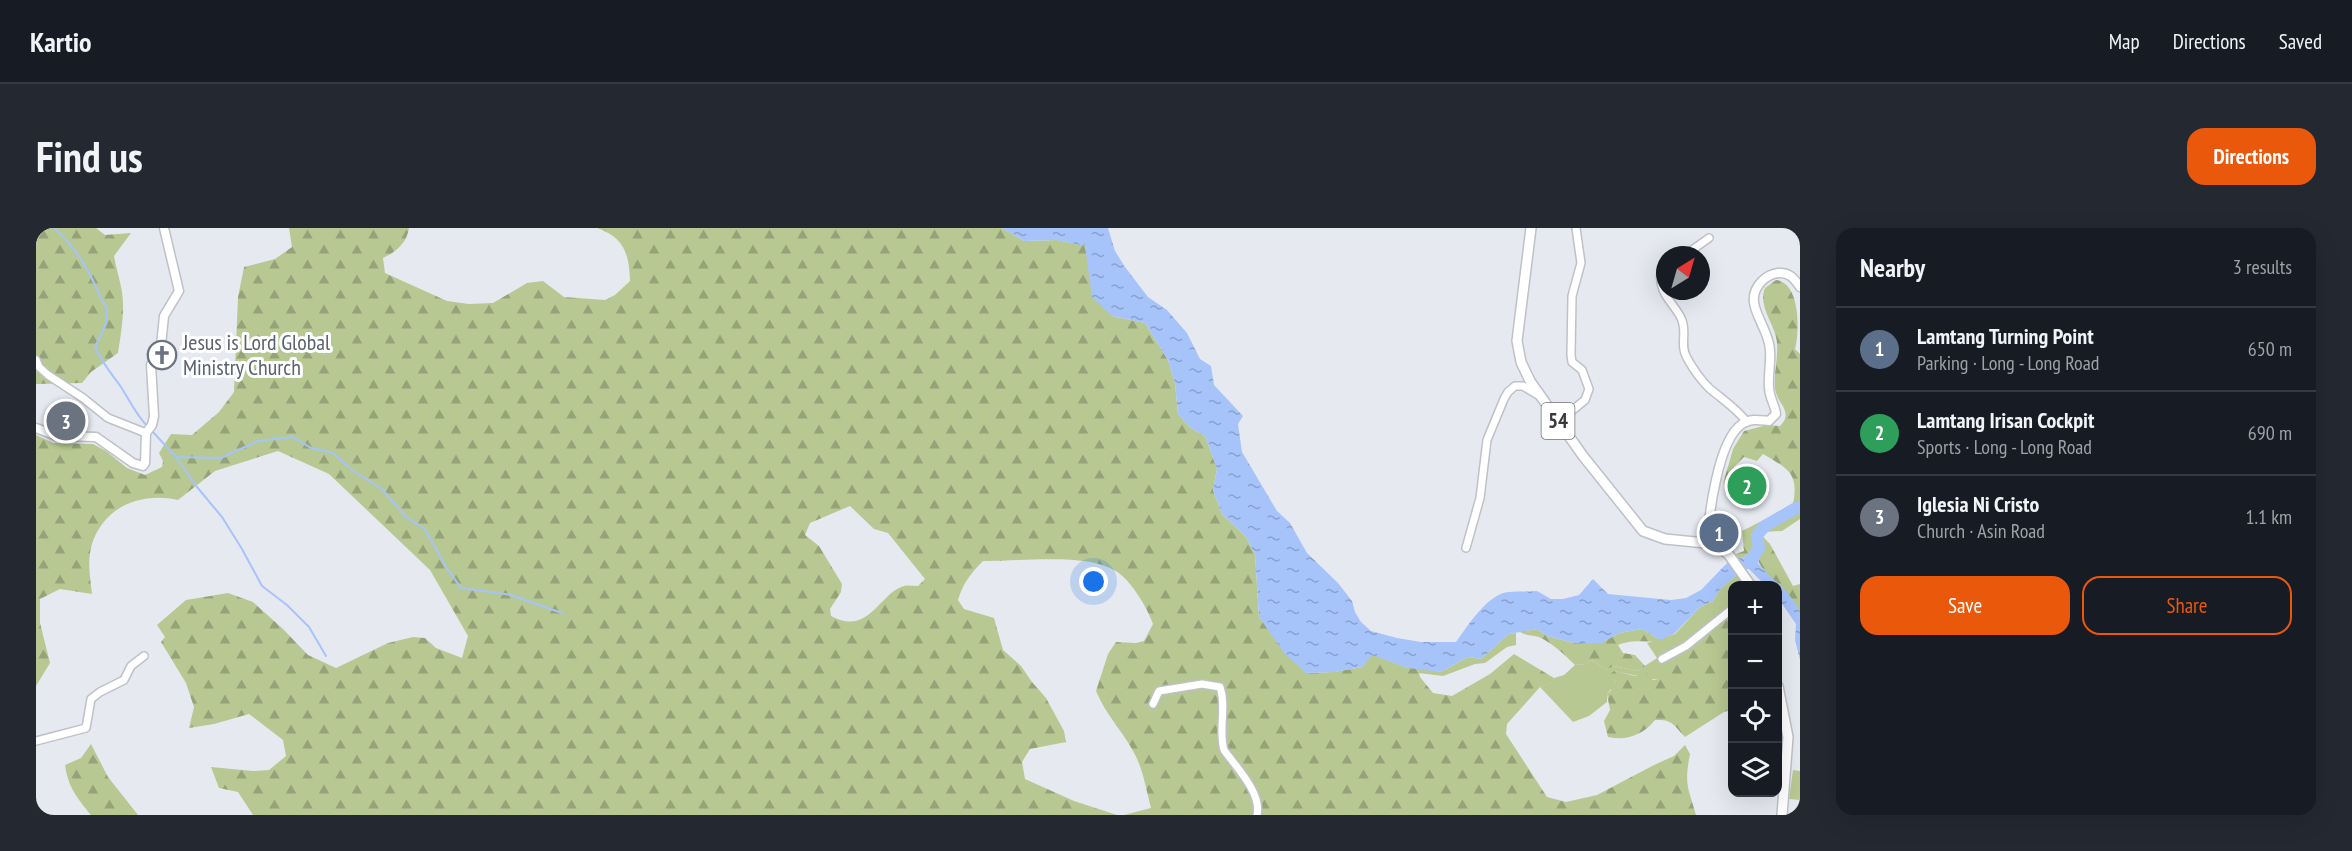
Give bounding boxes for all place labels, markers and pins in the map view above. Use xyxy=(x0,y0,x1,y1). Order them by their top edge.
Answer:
place label: Jesus is Lord Global Ministry Church xyxy=(182,328,331,381)
church icon: Jesus is Lord Global Ministry Church xyxy=(146,339,178,371)
pin: 3 xyxy=(46,398,86,444)
pin: 2 xyxy=(1728,464,1766,508)
pin: 1 xyxy=(1700,510,1738,556)

